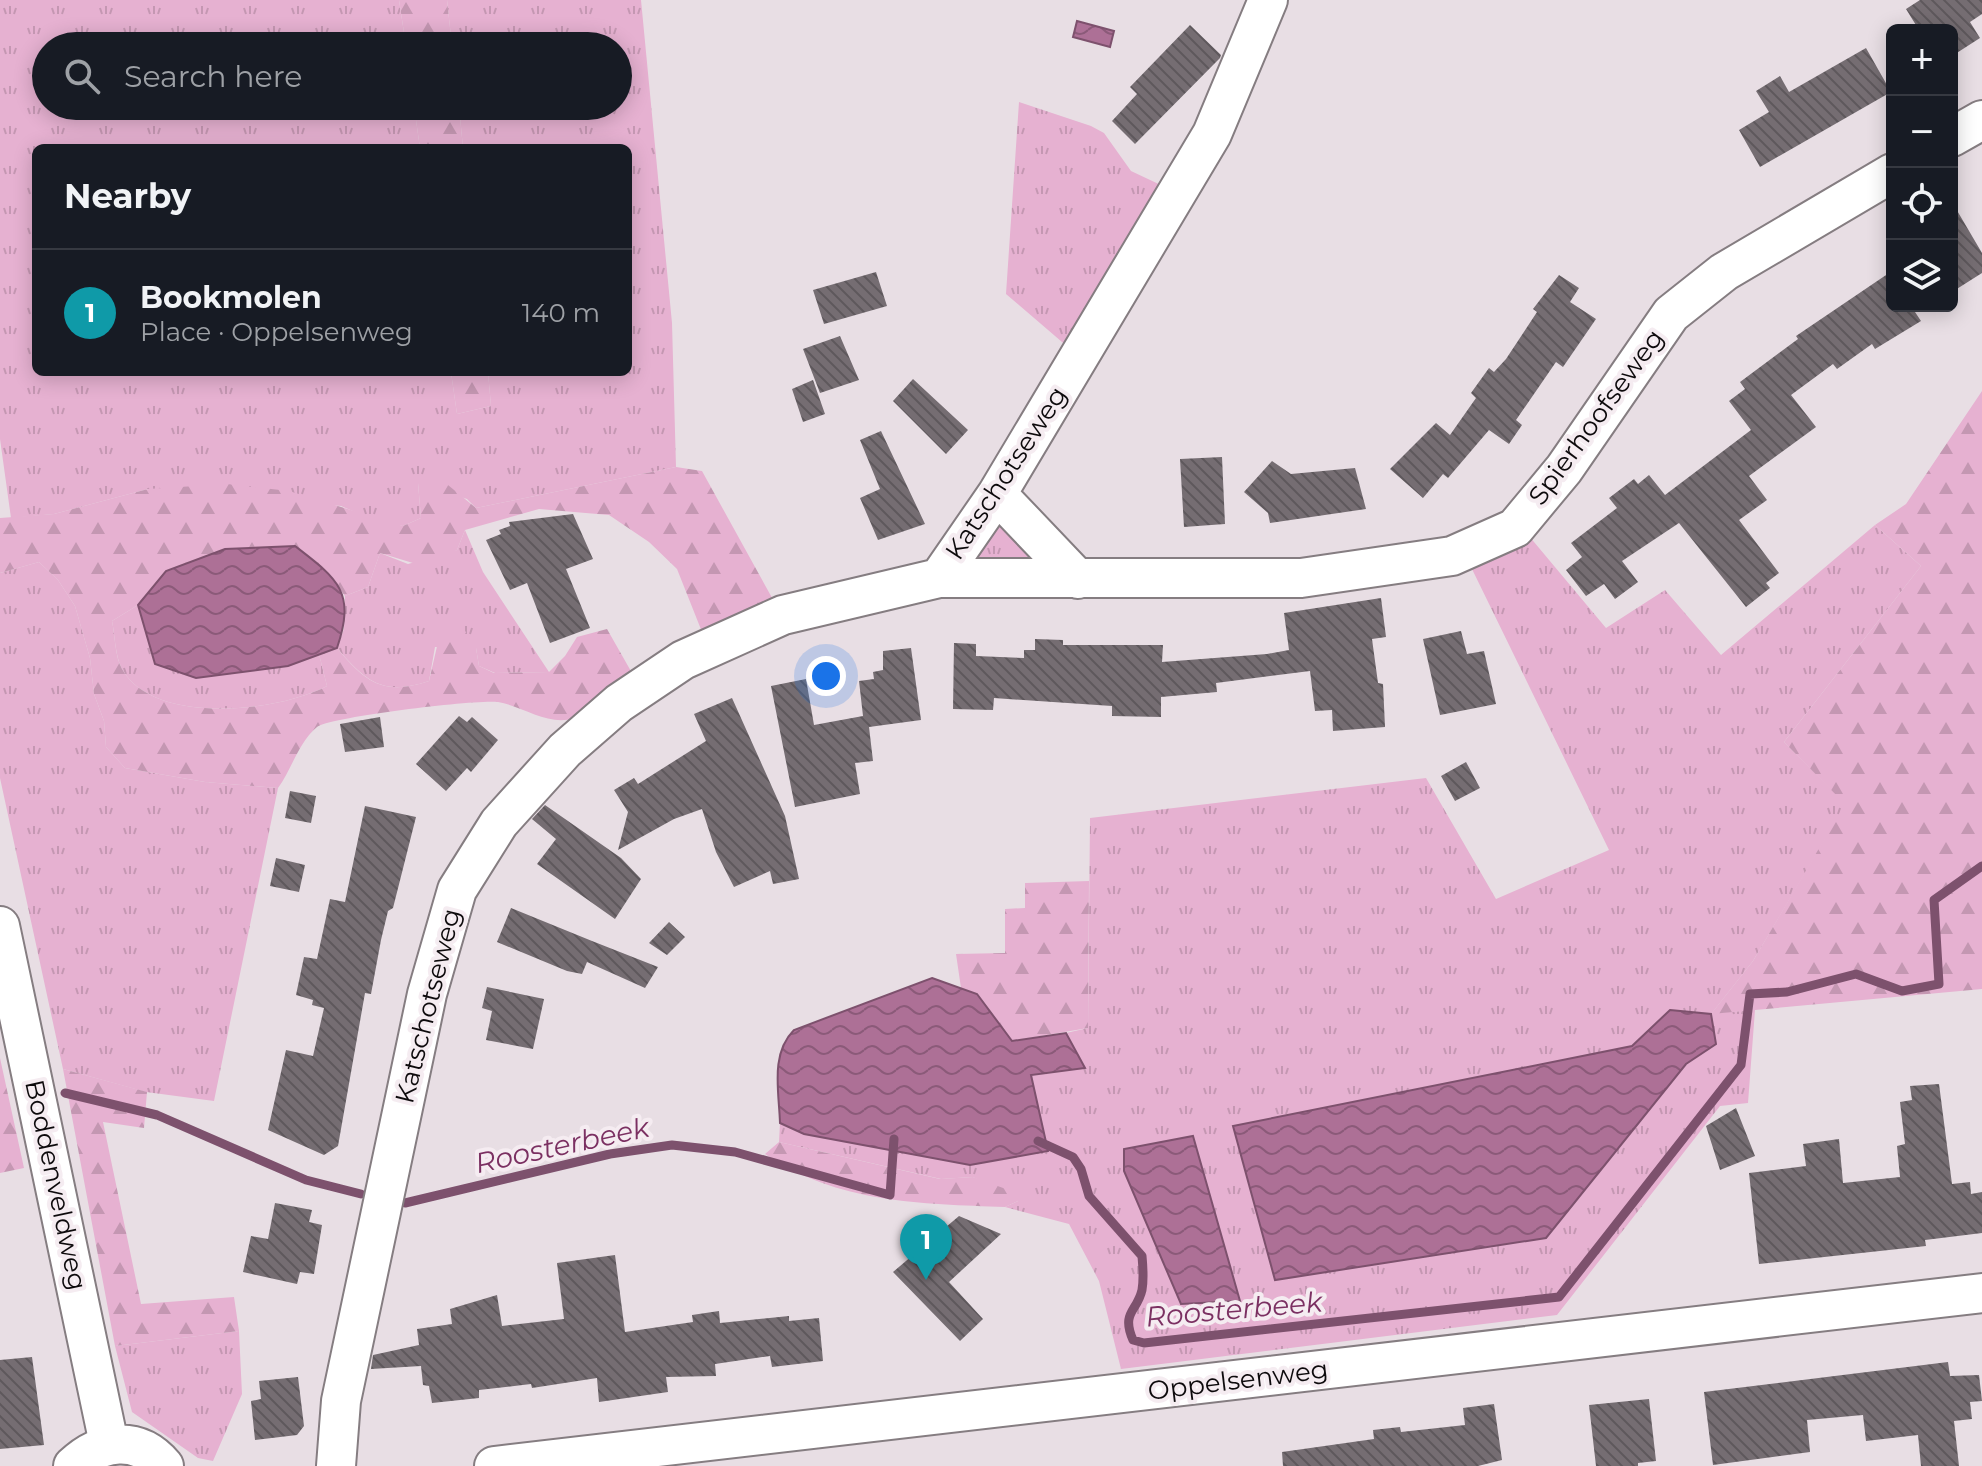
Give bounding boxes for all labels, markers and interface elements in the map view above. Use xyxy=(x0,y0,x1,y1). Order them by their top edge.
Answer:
map controls xyxy=(1886,24,1958,312)
button: + xyxy=(1886,24,1958,96)
search box xyxy=(32,32,632,120)
icon: search xyxy=(60,54,104,98)
text: Search here xyxy=(124,58,302,95)
button: − xyxy=(1886,96,1958,168)
button: locate xyxy=(1886,168,1958,240)
text: Nearby xyxy=(64,175,191,217)
button: layers xyxy=(1886,240,1958,312)
text: Bookmolen xyxy=(140,279,322,316)
text: 1 xyxy=(85,297,95,329)
text: 140 m xyxy=(522,297,600,329)
text: Place · Oppelsenweg xyxy=(140,316,413,348)
street label: Spierhoofseweg xyxy=(1521,323,1671,511)
street label: Katschotseweg xyxy=(938,381,1074,565)
your location xyxy=(806,656,846,696)
street label: Katschotseweg xyxy=(388,905,468,1107)
street label: Boddenveldweg xyxy=(18,1077,94,1293)
water label: Roosterbeek xyxy=(472,1110,654,1180)
pin: 1 xyxy=(900,1214,952,1280)
water label: Roosterbeek xyxy=(1144,1284,1325,1334)
street label: Oppelsenweg xyxy=(1146,1353,1330,1407)

